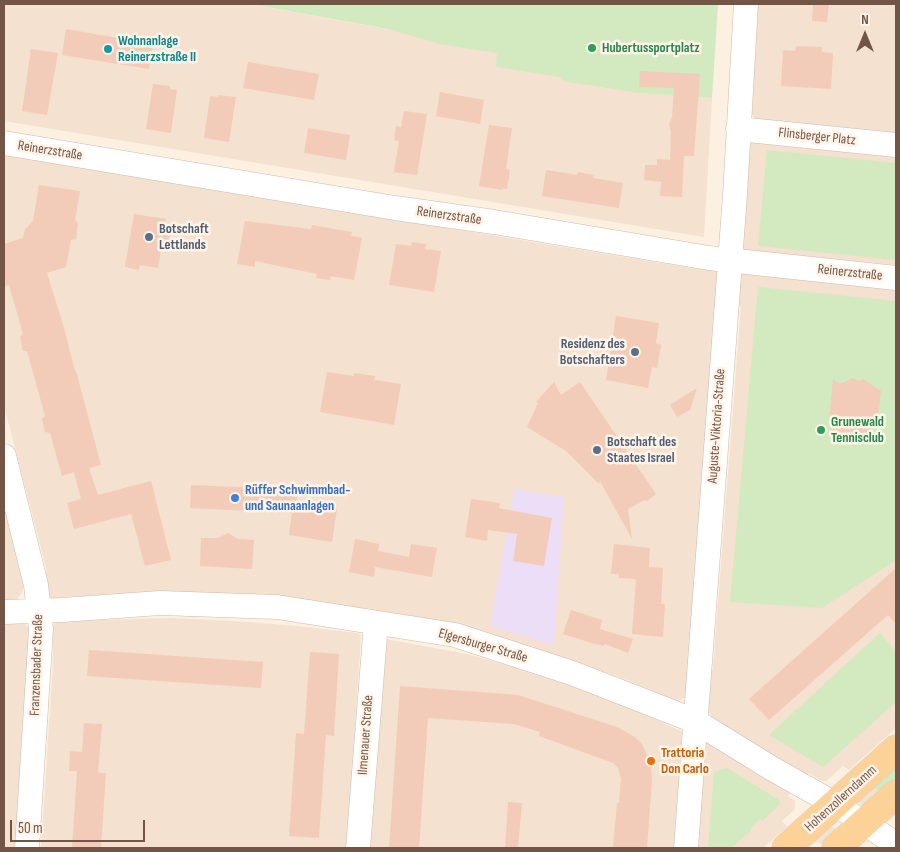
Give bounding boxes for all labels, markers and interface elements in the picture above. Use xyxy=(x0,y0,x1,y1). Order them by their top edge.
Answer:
north arrow xyxy=(840,10,890,60)
text: N xyxy=(861,11,869,28)
place label: Wohnanlage Reinerzstraße II xyxy=(118,33,196,65)
place label: Hubertussportplatz xyxy=(602,40,700,56)
marker: Hubertussportplatz xyxy=(586,42,598,54)
marker: Wohnanlage Reinerzstraße II xyxy=(102,43,114,55)
street label: Flinsberger Platz xyxy=(778,125,856,149)
street label: Reinerzstraße xyxy=(16,138,84,164)
street label: Reinerzstraße xyxy=(416,203,482,229)
place label: Botschaft Lettlands xyxy=(159,221,209,253)
marker: Botschaft Lettlands xyxy=(143,231,155,243)
street label: Reinerzstraße xyxy=(817,261,883,285)
place label: Residenz des Botschafters xyxy=(560,336,625,368)
marker: Residenz des Botschafters xyxy=(629,346,641,358)
street label: Auguste-Viktoria-Straße xyxy=(705,368,729,484)
place label: Grunewald Tennisclub xyxy=(831,414,884,447)
marker: Grunewald Tennisclub xyxy=(815,424,827,436)
place label: Botschaft des Staates Israel xyxy=(607,434,676,467)
marker: Botschaft des Staates Israel xyxy=(591,444,603,456)
place label: Rüffer Schwimmbad- und Saunaanlagen xyxy=(245,482,351,514)
marker: Rüffer Schwimmbad- und Saunaanlagen xyxy=(229,492,241,504)
street label: Franzensbader Straße xyxy=(27,614,47,716)
street label: Elgersburger Straße xyxy=(436,625,530,667)
street label: Ilmenauer Straße xyxy=(355,694,377,776)
place label: Trattoria Don Carlo xyxy=(661,745,709,778)
marker: Trattoria Don Carlo xyxy=(645,755,657,767)
street label: Hohenzollerndamm xyxy=(801,762,881,836)
scale bar xyxy=(12,810,148,842)
text: 50 m xyxy=(18,819,43,838)

